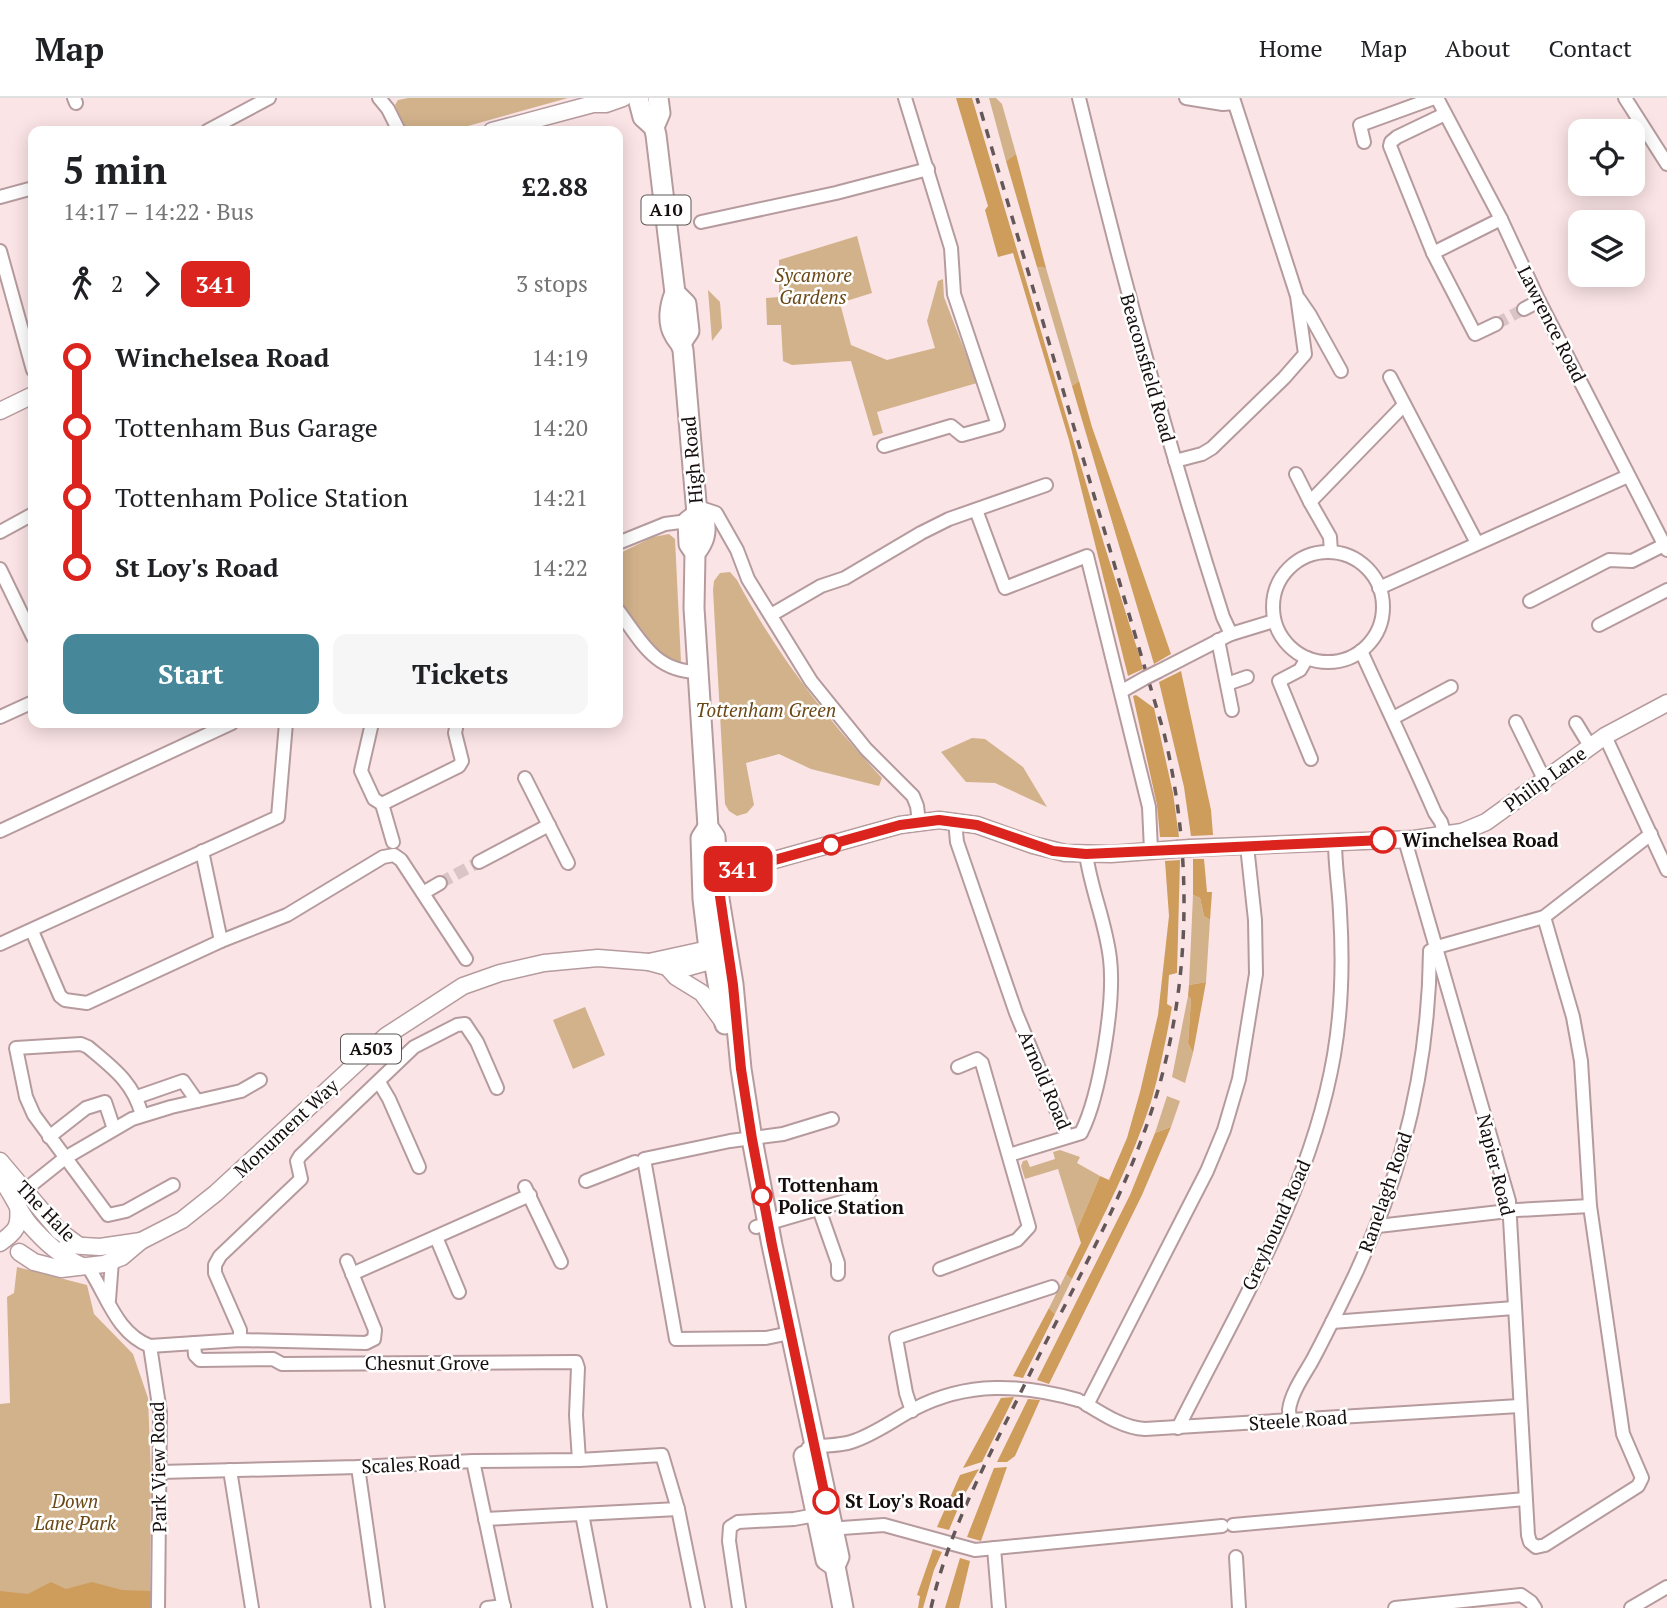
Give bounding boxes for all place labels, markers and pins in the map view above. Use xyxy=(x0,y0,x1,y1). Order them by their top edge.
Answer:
marker: Winchelsea Road xyxy=(1370,827,1396,853)
place label: Winchelsea Road xyxy=(1402,827,1559,852)
unlabelled marker xyxy=(821,835,841,855)
place label: Tottenham Police Station xyxy=(778,1172,905,1219)
marker: Tottenham Police Station xyxy=(752,1186,772,1206)
marker: St Loy's Road xyxy=(813,1488,839,1514)
place label: St Loy's Road xyxy=(845,1488,965,1513)

